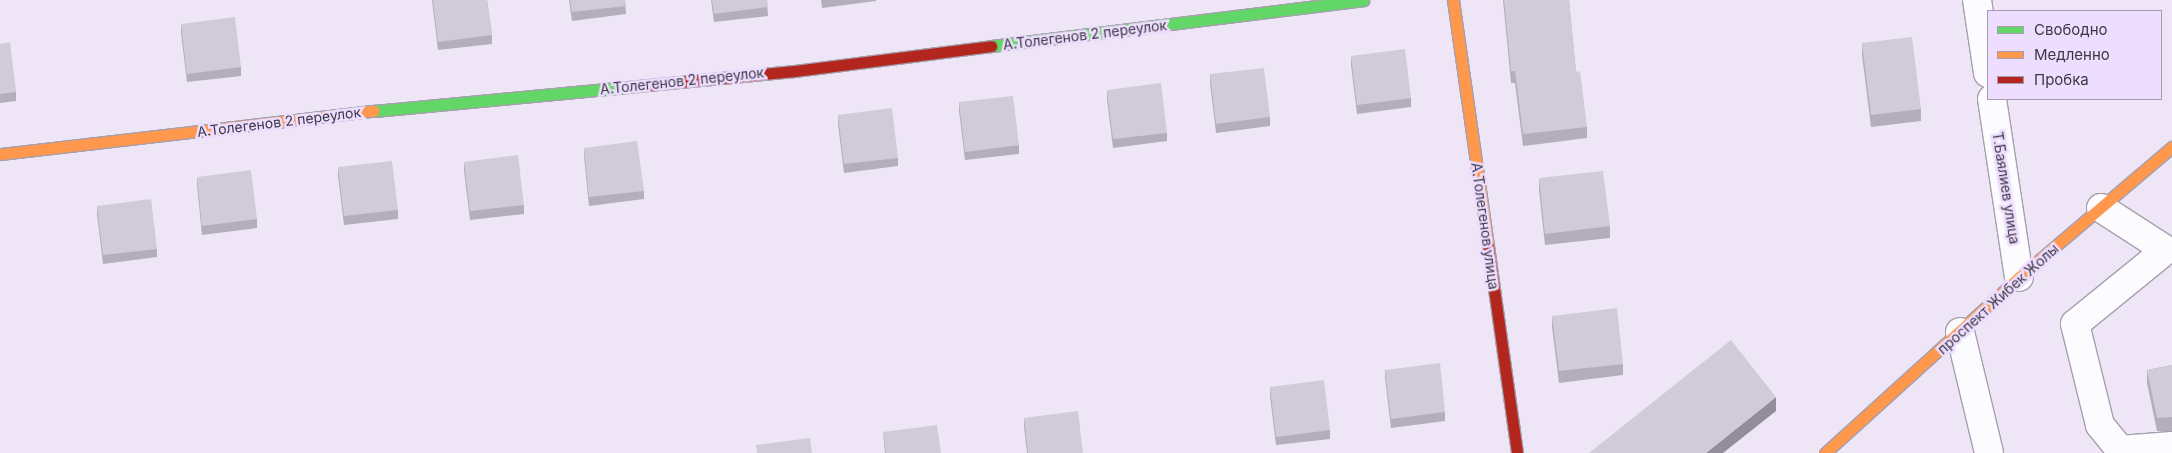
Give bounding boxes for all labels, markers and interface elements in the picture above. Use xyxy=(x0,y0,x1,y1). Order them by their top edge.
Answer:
legend xyxy=(1987,10,2162,100)
street label: А.Толегенов 2 переулок xyxy=(1002,17,1168,53)
text: Свободно xyxy=(2034,20,2108,39)
text: Медленно xyxy=(2034,45,2110,64)
street label: А.Толегенов 2 переулок xyxy=(599,64,765,98)
text: Пробка xyxy=(2034,70,2089,89)
street label: А.Толегенов 2 переулок xyxy=(196,104,362,140)
street label: Т.Баялиев улица xyxy=(1989,131,2023,245)
street label: А.Толегенов улица xyxy=(1468,161,1502,291)
street label: проспект Жибек Жолы xyxy=(1934,240,2062,358)

